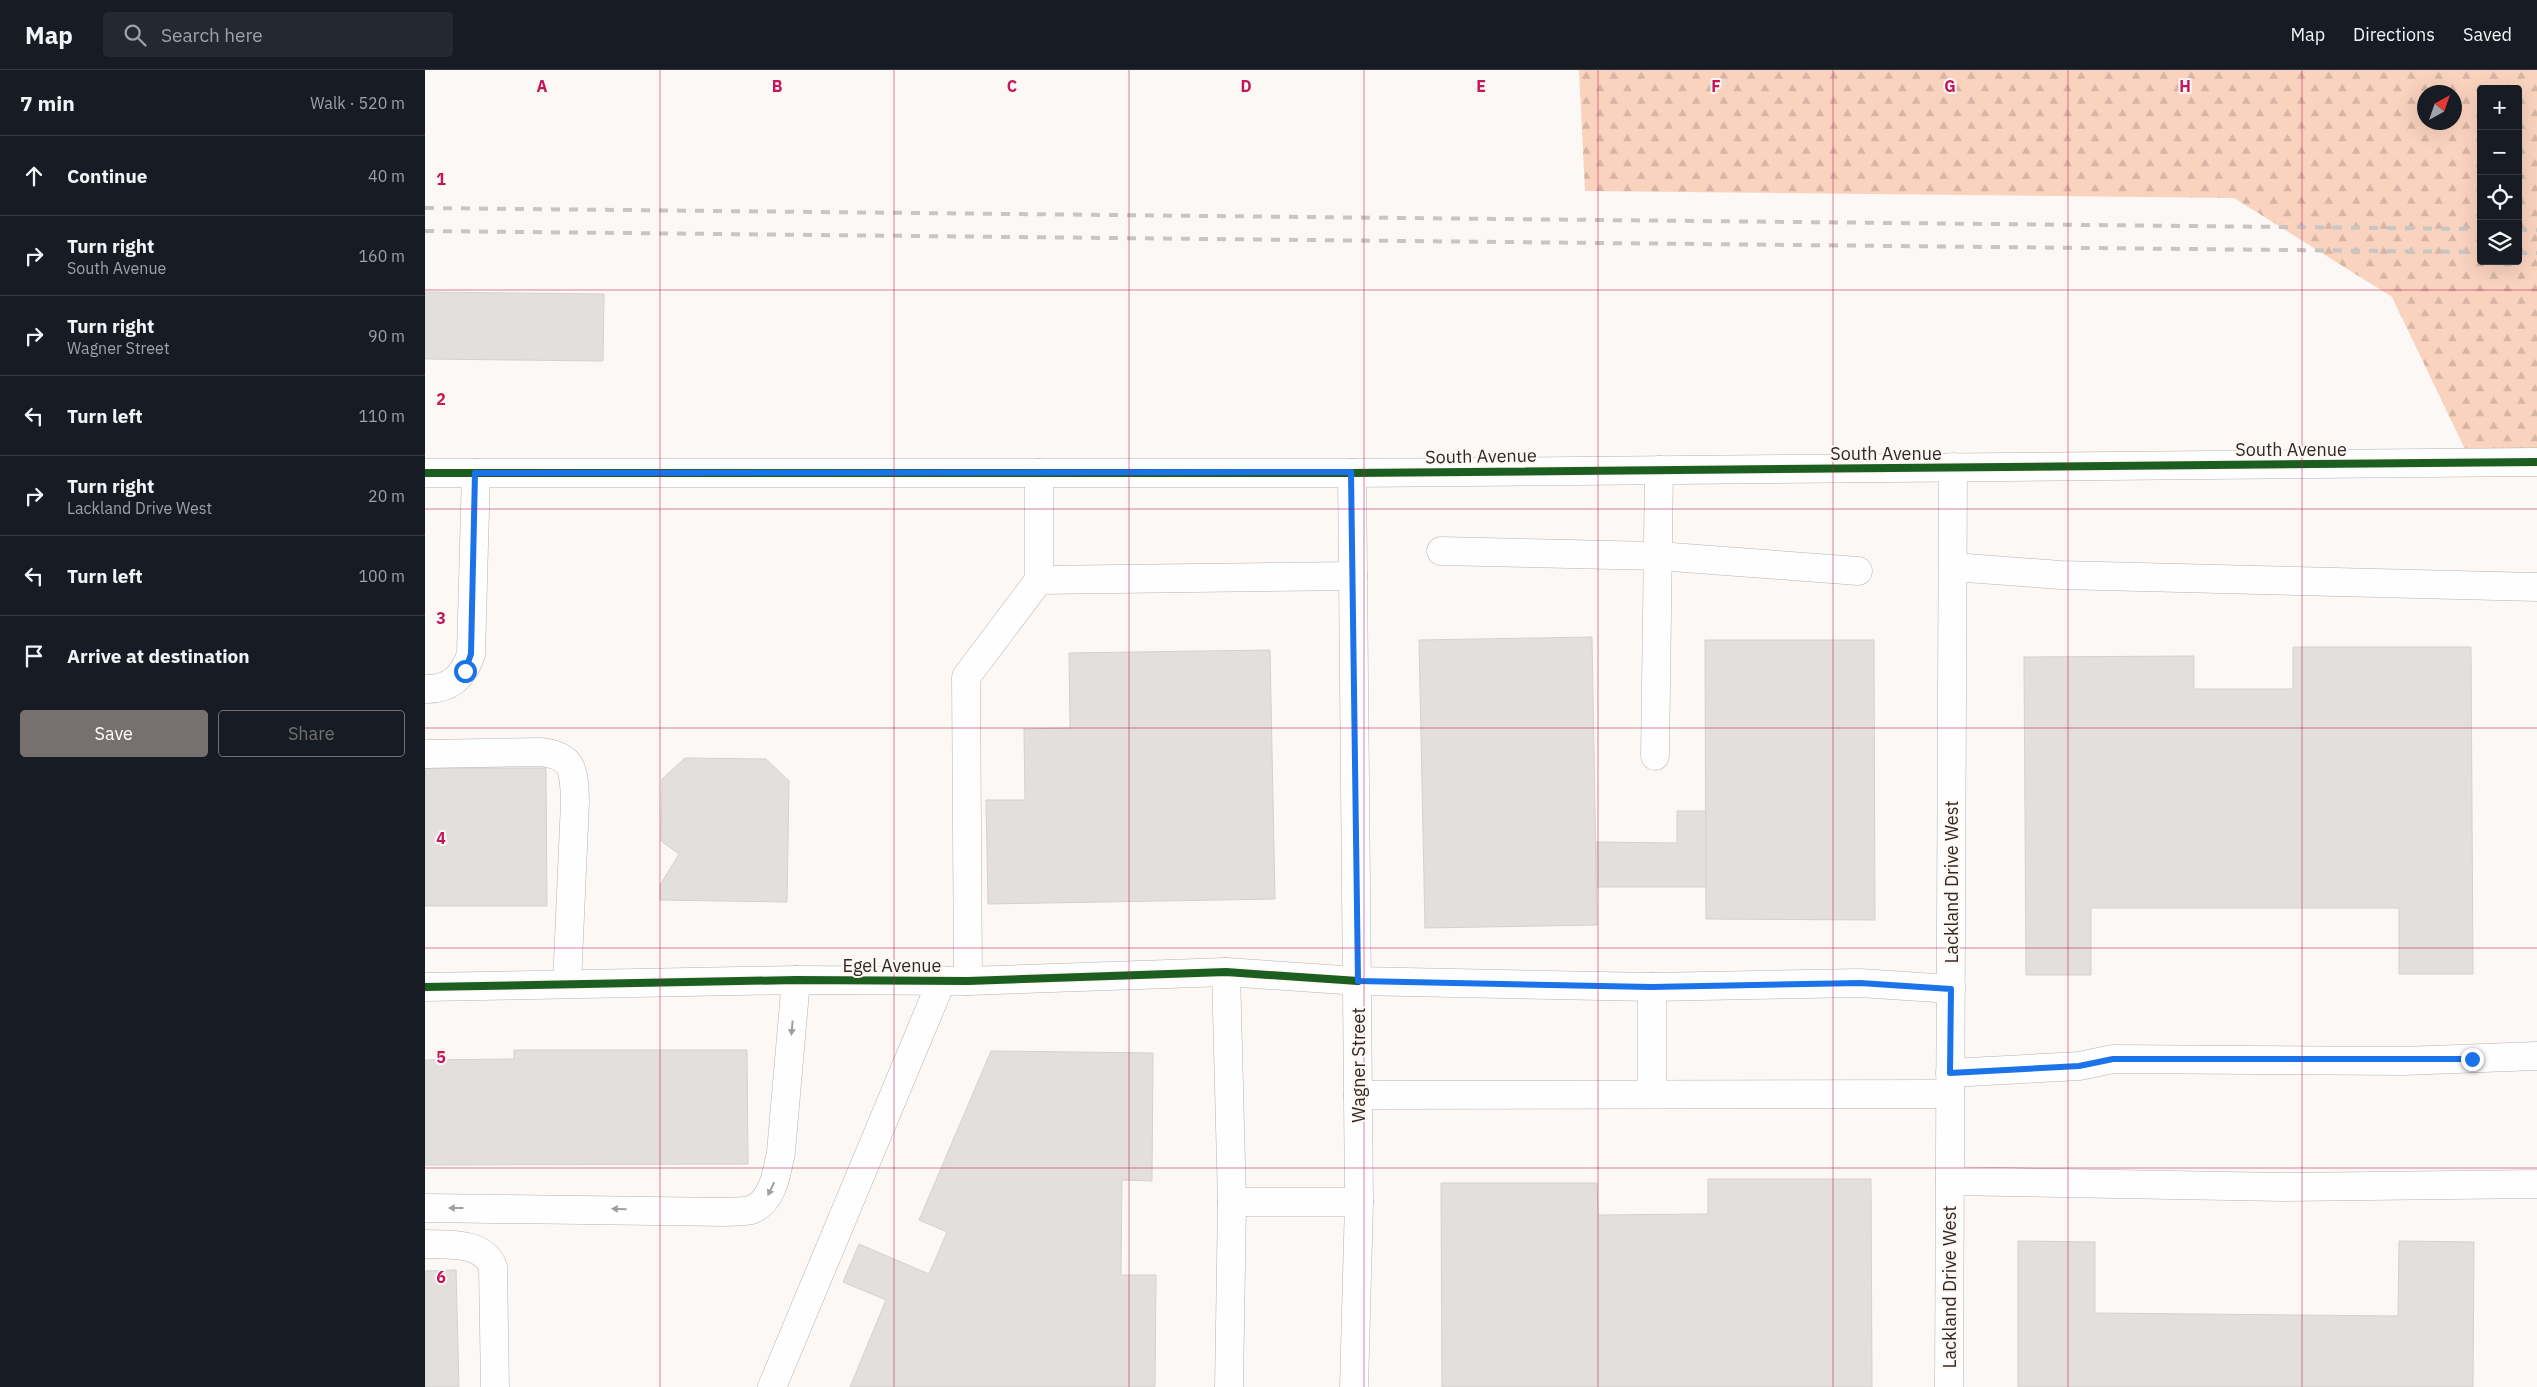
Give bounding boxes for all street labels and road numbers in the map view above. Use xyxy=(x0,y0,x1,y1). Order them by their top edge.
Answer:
street label: South Avenue xyxy=(2235,438,2347,461)
street label: South Avenue xyxy=(1830,442,1942,465)
street label: South Avenue xyxy=(1425,444,1537,468)
street label: Lackland Drive West xyxy=(1940,800,1963,964)
street label: Egel Avenue xyxy=(843,954,942,977)
street label: Wagner Street xyxy=(1347,1007,1370,1123)
street label: Lackland Drive West xyxy=(1938,1205,1961,1369)

